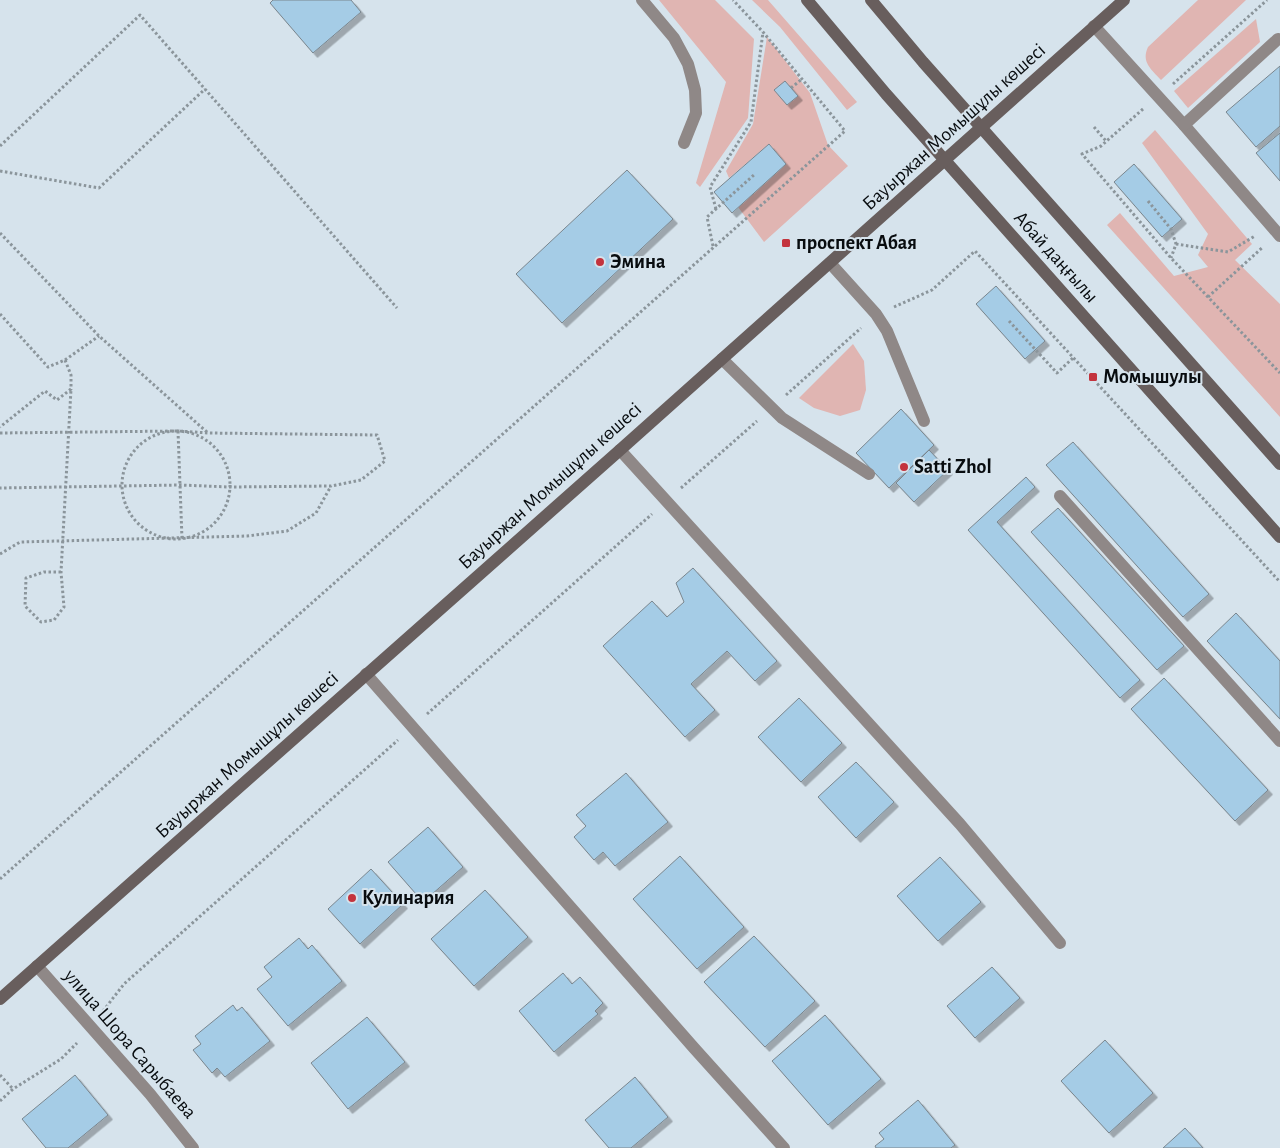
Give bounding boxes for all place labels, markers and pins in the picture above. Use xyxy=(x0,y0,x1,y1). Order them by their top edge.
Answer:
place label: проспект Абая xyxy=(796,233,917,253)
marker: проспект Абая xyxy=(780,237,792,249)
place label: Эмина xyxy=(610,252,666,272)
marker: Эмина xyxy=(594,256,606,268)
place label: Момышулы xyxy=(1103,367,1202,387)
marker: Момышулы xyxy=(1087,371,1099,383)
place label: Satti Zhol xyxy=(914,457,992,477)
marker: Satti Zhol xyxy=(898,461,910,473)
place label: Кулинария xyxy=(362,888,455,908)
marker: Кулинария xyxy=(346,892,358,904)

